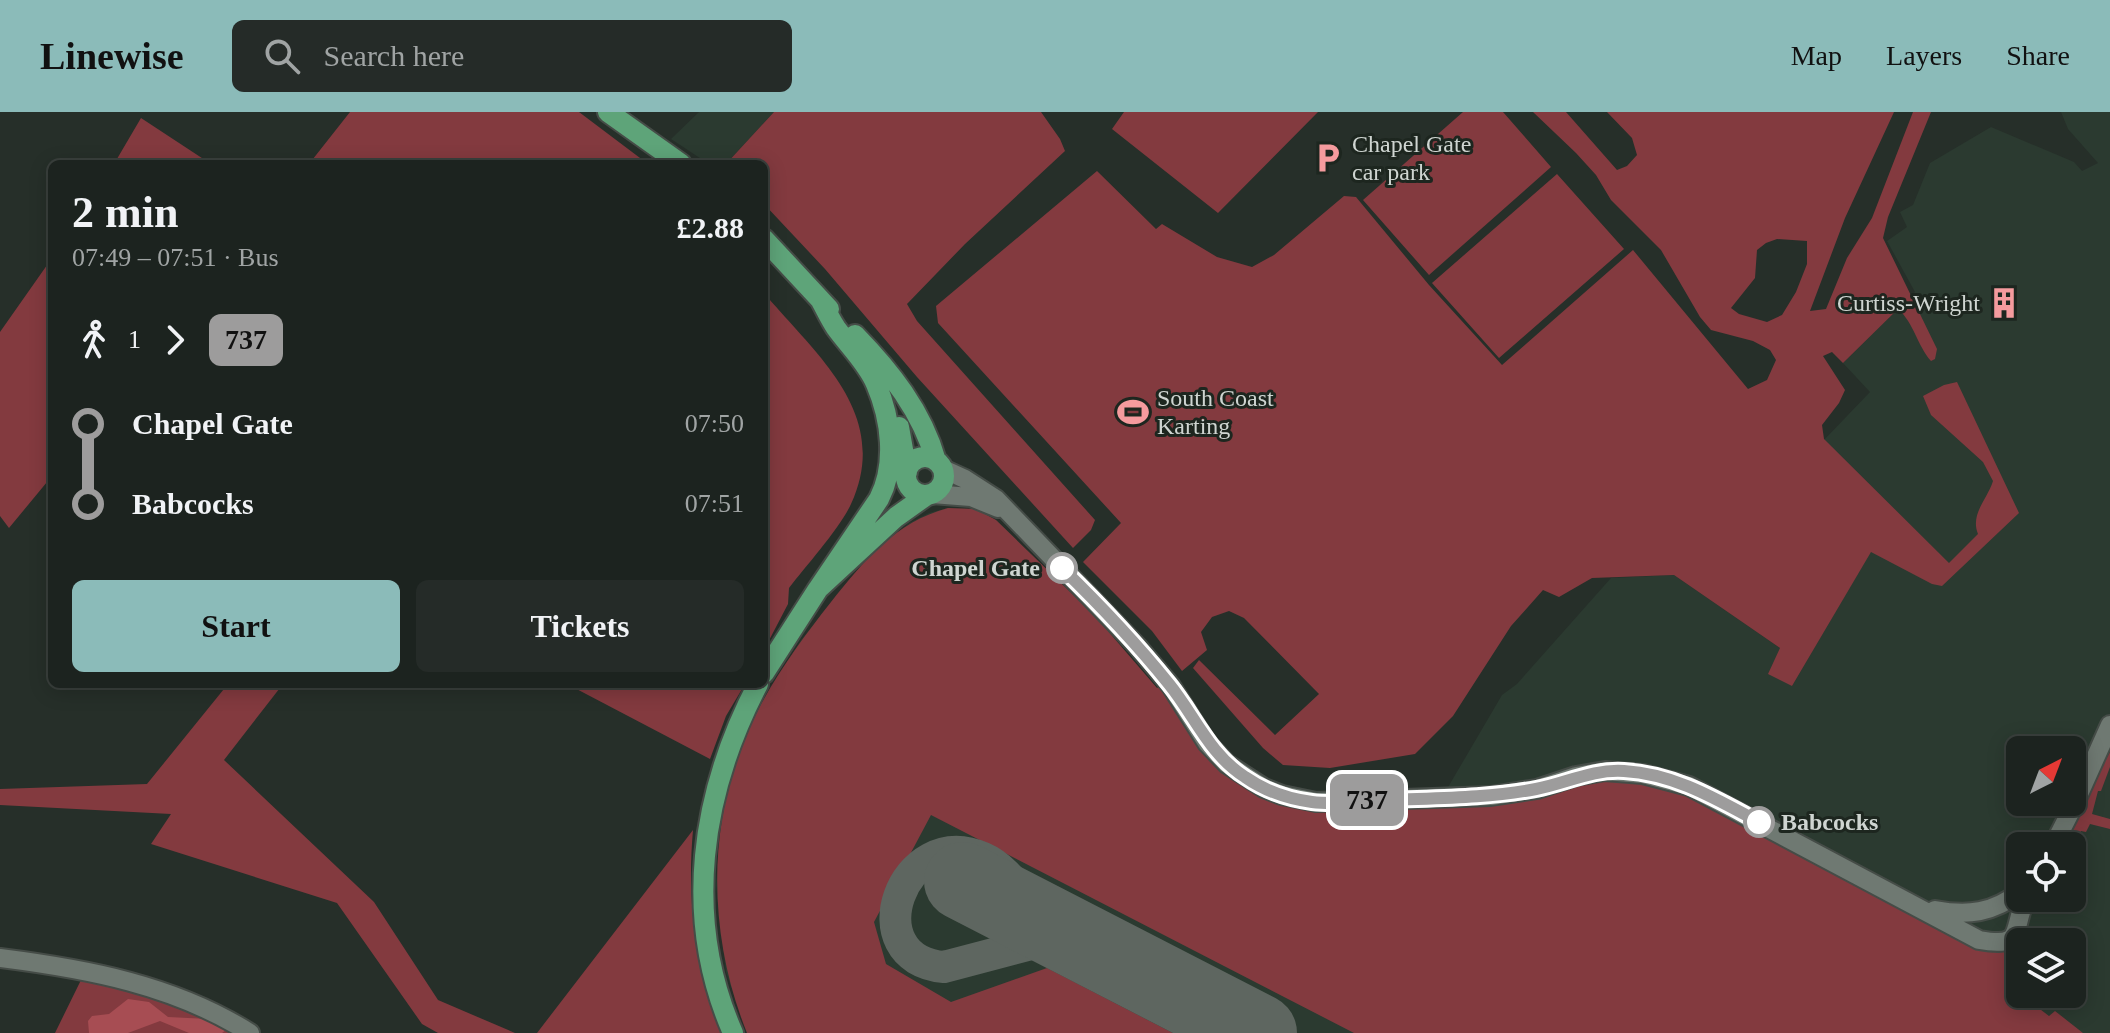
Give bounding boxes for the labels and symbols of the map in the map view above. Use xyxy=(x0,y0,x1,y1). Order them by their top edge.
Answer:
place label: Chapel Gate car park xyxy=(1352,131,1471,185)
parking icon: Chapel Gate car park xyxy=(1311,141,1345,175)
building icon: Curtiss-Wright xyxy=(1987,286,2021,320)
place label: Curtiss-Wright xyxy=(1837,290,1980,316)
place label: South Coast Karting xyxy=(1157,385,1274,439)
sports icon: South Coast Karting xyxy=(1116,395,1150,429)
marker: Chapel Gate xyxy=(1047,553,1077,583)
place label: Chapel Gate xyxy=(911,555,1040,581)
north arrow xyxy=(2006,736,2086,816)
line badge: 737 xyxy=(1321,774,1413,826)
marker: Babcocks xyxy=(1744,807,1774,837)
place label: Babcocks xyxy=(1781,809,1878,835)

